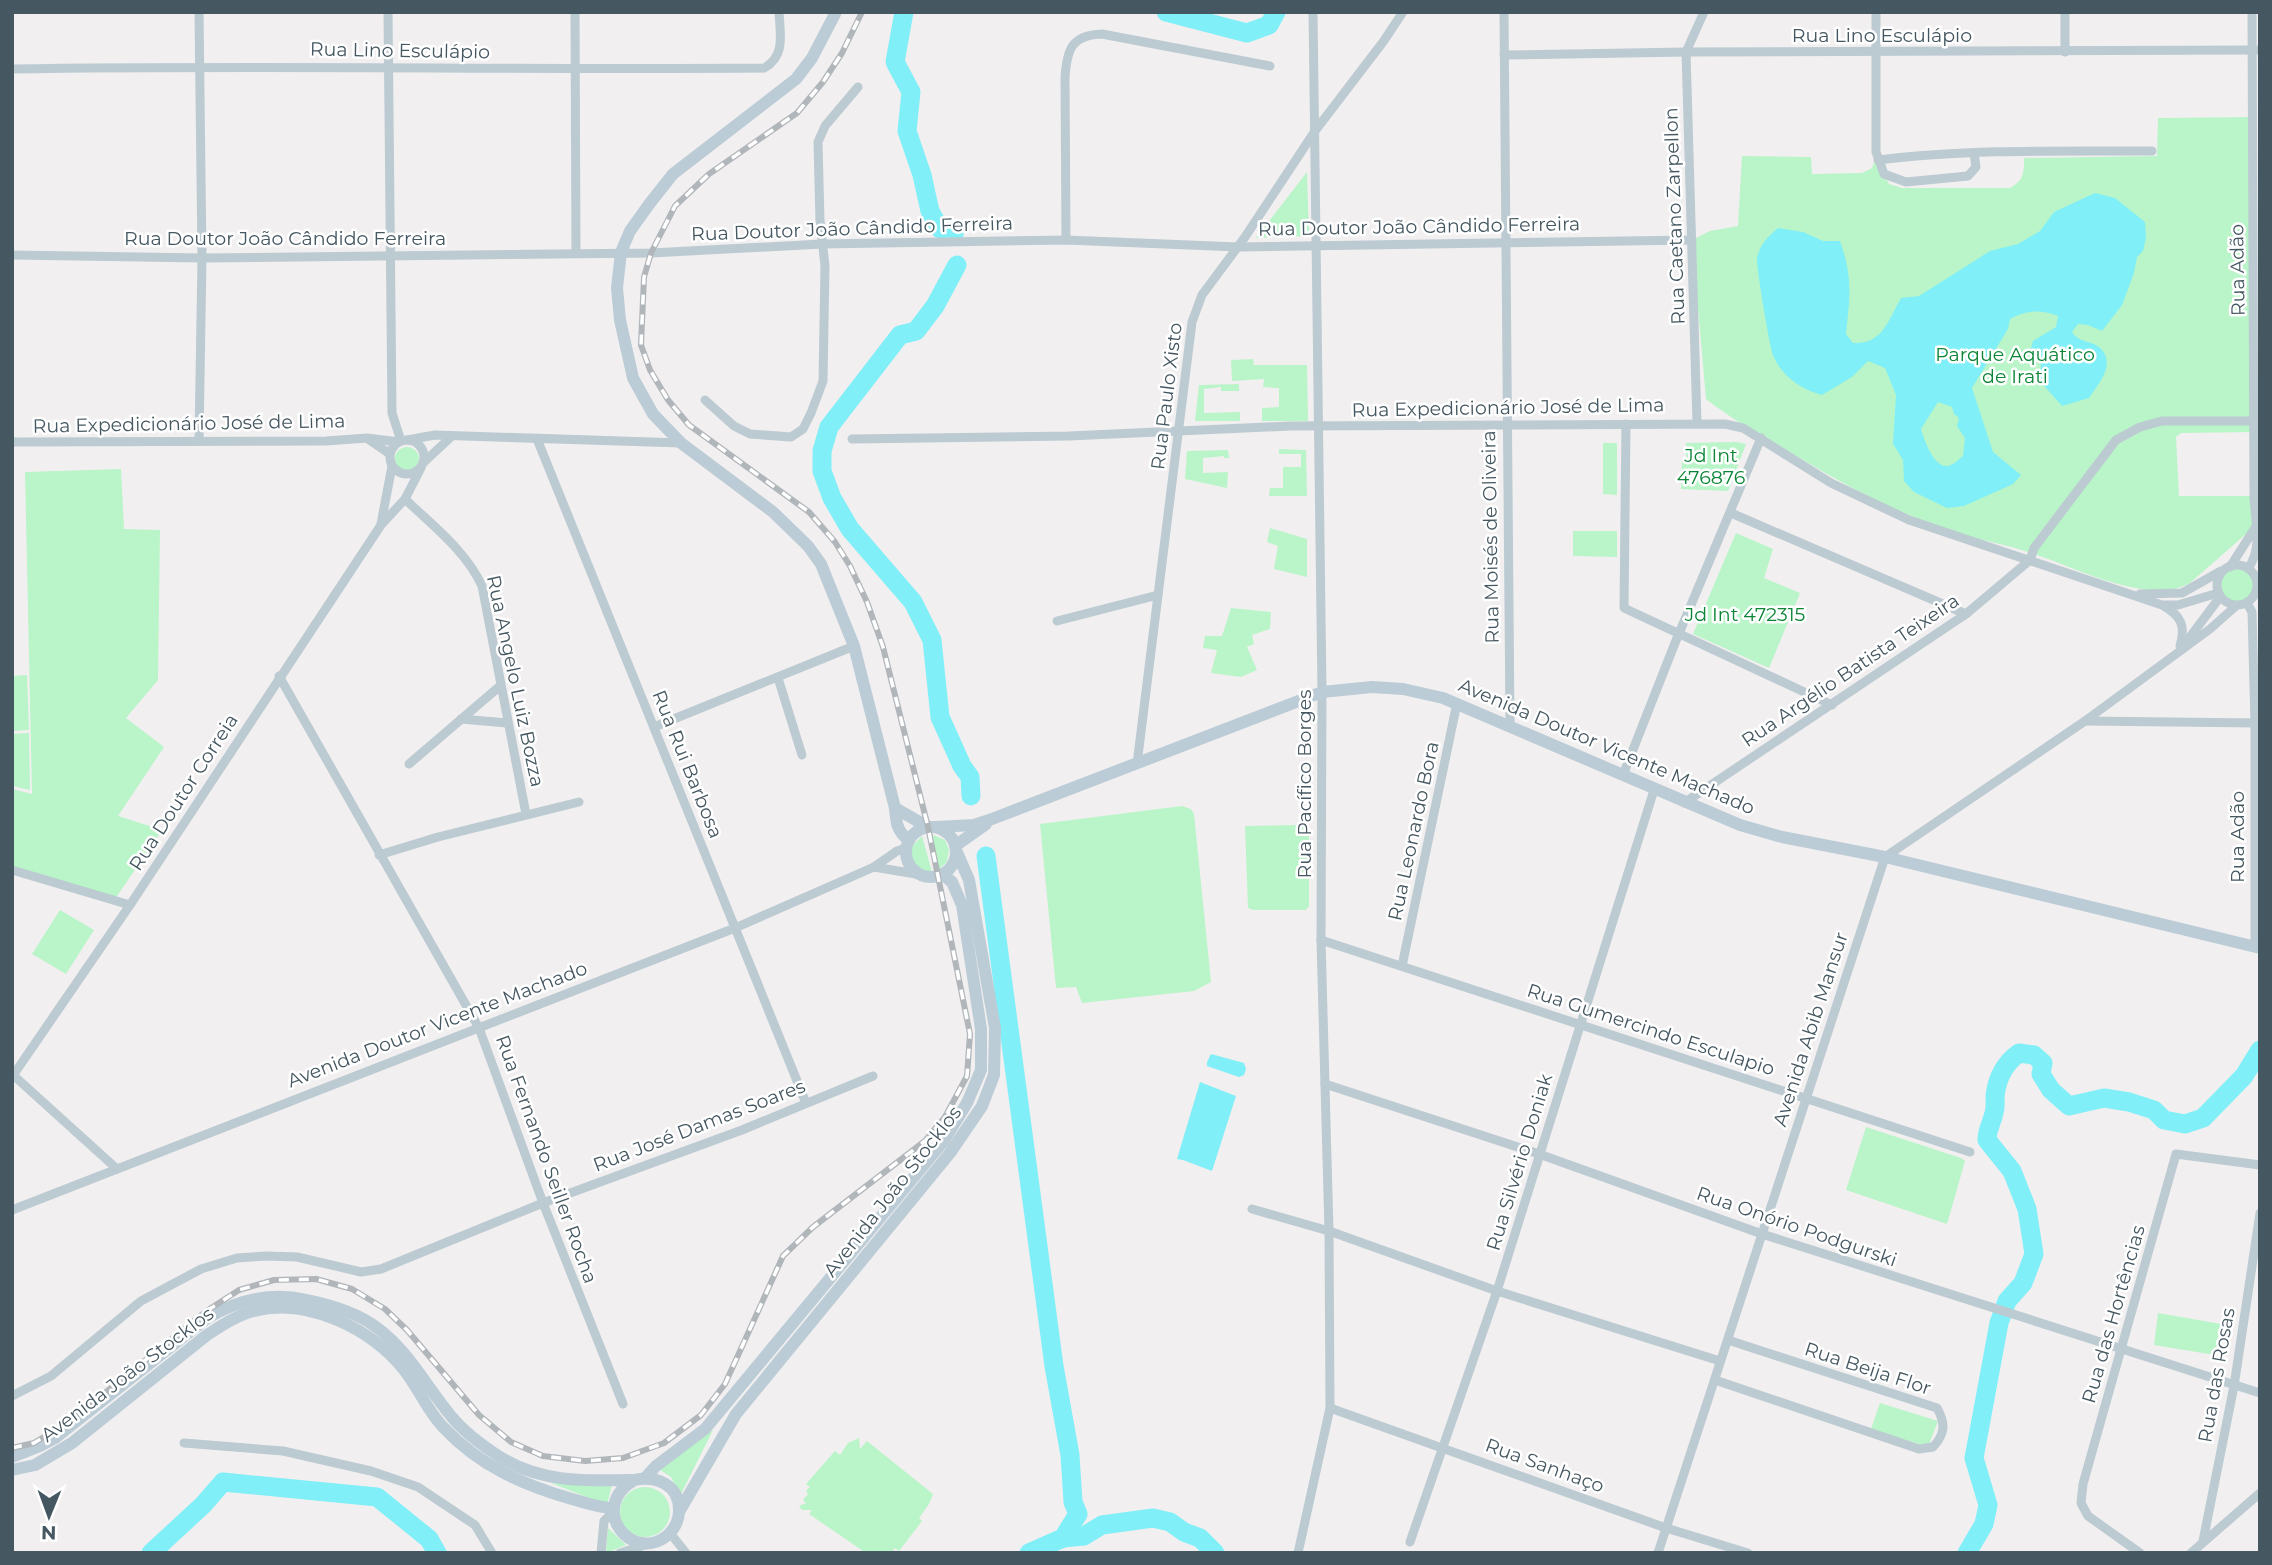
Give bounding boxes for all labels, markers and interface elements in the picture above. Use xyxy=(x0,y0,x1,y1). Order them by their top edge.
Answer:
street label: Rua Lino Esculápio xyxy=(1792,24,1972,47)
street label: Rua Lino Esculápio xyxy=(310,37,490,64)
street label: Rua Caetano Zarpellon xyxy=(1659,107,1690,325)
street label: Rua Doutor João Cândido Ferreira xyxy=(691,211,1013,246)
street label: Rua Doutor João Cândido Ferreira xyxy=(1258,212,1580,241)
street label: Rua Adão xyxy=(2225,224,2250,316)
street label: Rua Doutor João Cândido Ferreira xyxy=(124,227,446,250)
street label: Rua Paulo Xisto xyxy=(1146,321,1187,471)
park label: Parque Aquático de Irati xyxy=(1935,343,2095,388)
street label: Rua Expedicionário José de Lima xyxy=(1351,393,1665,422)
street label: Rua Expedicionário José de Lima xyxy=(32,409,346,438)
street label: Rua Moisés de Oliveira xyxy=(1477,430,1504,644)
park label: Jd Int 476876 xyxy=(1677,444,1745,489)
street label: Rua Angelo Luiz Bozza xyxy=(482,573,549,789)
street label: Rua Argélio Batista Teixeira xyxy=(1737,589,1963,752)
park label: Jd Int 472315 xyxy=(1684,603,1806,626)
street label: Avenida Doutor Vicente Machado xyxy=(1455,673,1758,819)
street label: Rua Rui Barbosa xyxy=(647,687,728,842)
street label: Rua Pacífico Borges xyxy=(1293,689,1316,879)
street label: Rua Doutor Correia xyxy=(124,709,243,875)
street label: Rua Leonardo Bora xyxy=(1383,739,1444,923)
street label: Rua Adão xyxy=(2226,791,2249,883)
street label: Avenida Abib Mansur xyxy=(1768,929,1853,1129)
street label: Avenida Doutor Vicente Machado xyxy=(284,956,590,1092)
street label: Rua Gumercindo Esculapio xyxy=(1524,979,1778,1080)
street label: Rua Fernando Seiller Rocha xyxy=(491,1032,602,1287)
street label: Rua Silvério Doniak xyxy=(1482,1070,1558,1253)
street label: Rua José Damas Soares xyxy=(590,1074,808,1177)
street label: Avenida João Stocklos xyxy=(819,1101,966,1281)
street label: Rua Onório Podgurski xyxy=(1694,1181,1900,1272)
street label: Rua das Hortências xyxy=(2077,1222,2150,1406)
street label: Avenida João Stocklos xyxy=(36,1302,218,1447)
street label: Rua das Rosas xyxy=(2193,1306,2240,1444)
street label: Rua Beija Flor xyxy=(1802,1337,1934,1400)
street label: Rua Sanhaço xyxy=(1482,1433,1608,1498)
north arrow xyxy=(14,1481,84,1551)
text: N xyxy=(41,1521,57,1544)

